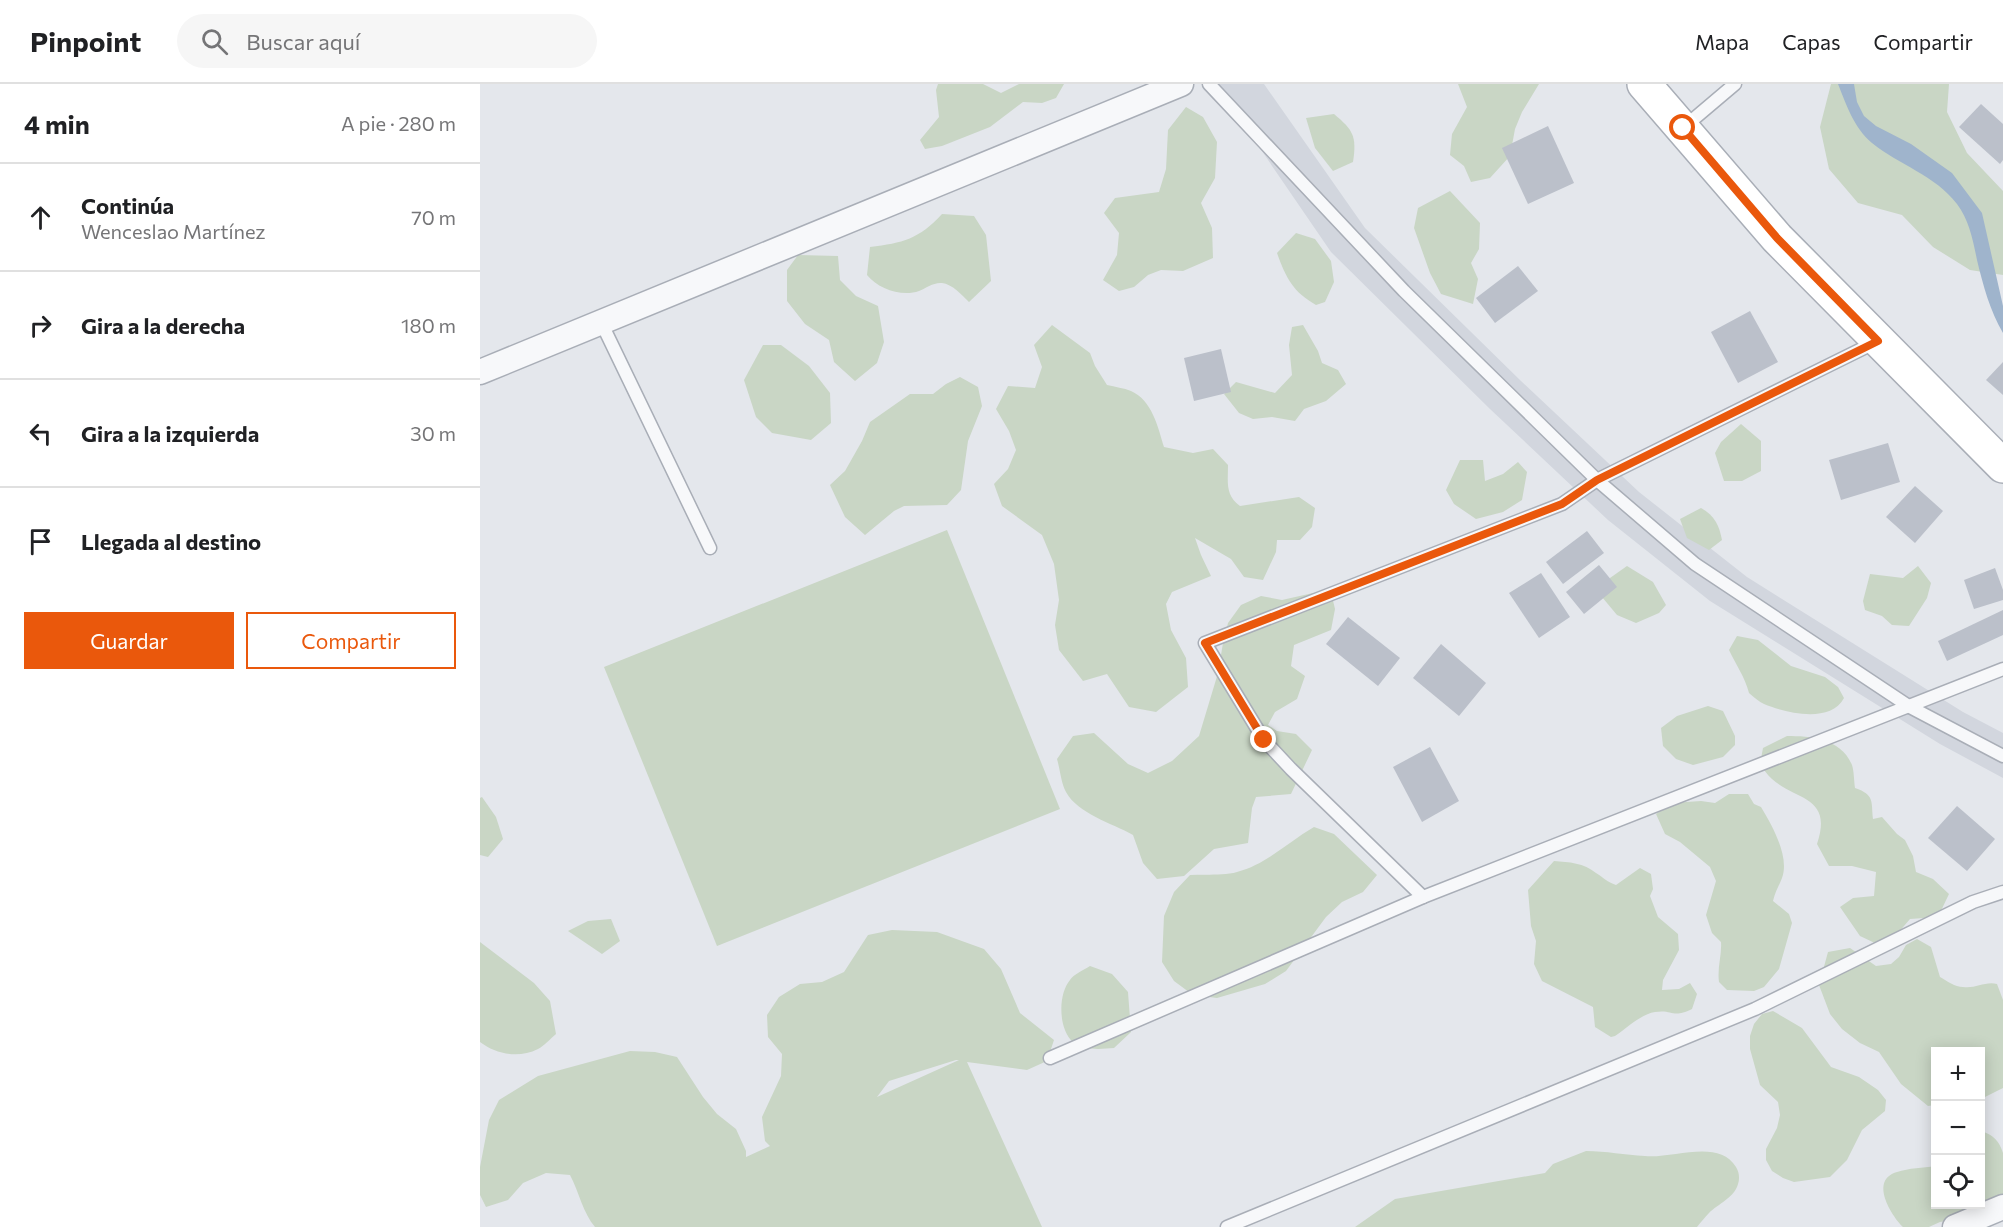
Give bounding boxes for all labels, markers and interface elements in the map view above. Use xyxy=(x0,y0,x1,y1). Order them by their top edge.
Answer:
search box xyxy=(177,14,597,68)
text: Pinpoint xyxy=(30,24,141,58)
icon: search xyxy=(198,25,231,58)
text: Buscar aquí xyxy=(246,28,361,55)
text: Mapa xyxy=(1695,29,1749,54)
text: Capas xyxy=(1782,29,1841,54)
text: Compartir xyxy=(1874,29,1973,54)
text: 4 min xyxy=(24,108,90,139)
text: A pie · 280 m xyxy=(341,111,456,135)
route start xyxy=(1669,114,1695,140)
text: Continúa xyxy=(81,192,174,219)
icon: ahead xyxy=(24,201,57,234)
text: 70 m xyxy=(411,205,456,229)
text: Wenceslao Martínez xyxy=(81,219,266,243)
icon: right xyxy=(24,309,57,342)
text: Gira a la derecha xyxy=(81,312,245,339)
text: 180 m xyxy=(401,313,456,337)
icon: left xyxy=(24,417,57,450)
text: Gira a la izquierda xyxy=(81,420,259,447)
text: 30 m xyxy=(410,421,456,445)
icon: arrive xyxy=(24,525,57,558)
text: Llegada al destino xyxy=(81,528,261,555)
button: Guardar xyxy=(24,612,234,669)
button: Compartir xyxy=(246,612,456,669)
route end xyxy=(1250,726,1276,752)
map controls xyxy=(1931,1047,1985,1209)
button: + xyxy=(1931,1047,1985,1101)
button: − xyxy=(1931,1101,1985,1155)
button: locate xyxy=(1931,1155,1985,1209)

